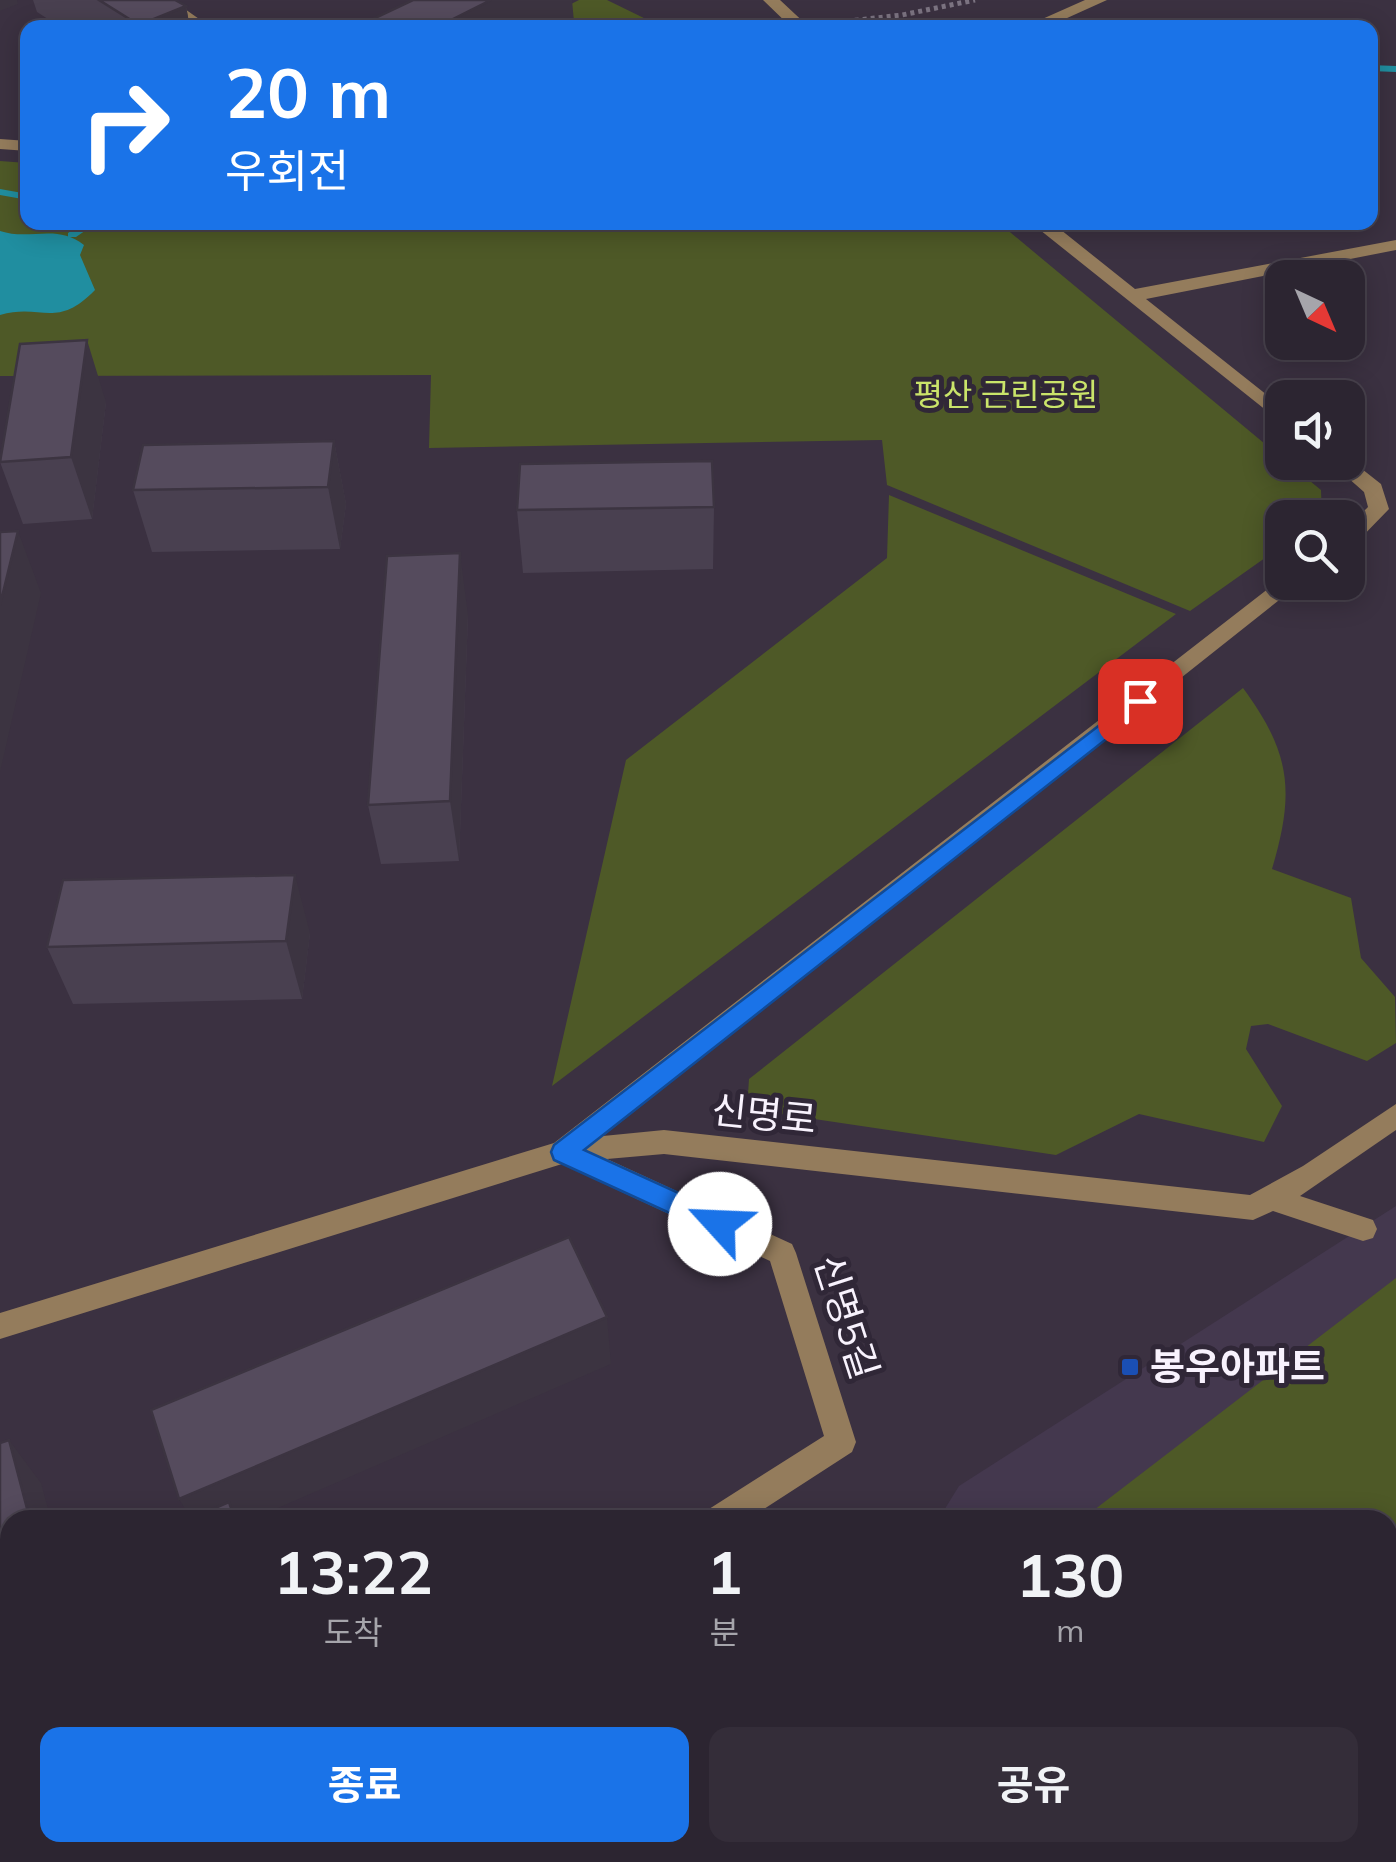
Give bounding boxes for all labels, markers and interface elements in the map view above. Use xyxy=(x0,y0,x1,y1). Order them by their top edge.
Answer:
text: 20 m xyxy=(225,48,391,136)
icon: right xyxy=(60,60,190,190)
text: 우회전 xyxy=(225,142,349,198)
north arrow xyxy=(1265,260,1365,360)
map controls xyxy=(1265,260,1365,600)
park label: 평산 근린공원 xyxy=(914,374,1099,414)
button: sound xyxy=(1265,380,1365,480)
button: search xyxy=(1265,500,1365,600)
pin xyxy=(1098,659,1183,744)
icon: arrive xyxy=(1113,674,1168,729)
street label: 신명로 xyxy=(709,1085,819,1143)
position arrow xyxy=(668,1172,772,1276)
street label: 신명5길 xyxy=(804,1249,890,1385)
place label: 봉우아파트 xyxy=(1150,1342,1325,1390)
marker: 봉우아파트 xyxy=(1119,1356,1141,1378)
text: 13:22 xyxy=(274,1534,433,1609)
text: 1 xyxy=(706,1534,742,1609)
text: 130 xyxy=(1016,1537,1124,1612)
text: m xyxy=(1056,1610,1084,1650)
text: 도착 xyxy=(324,1612,383,1652)
text: 분 xyxy=(710,1612,739,1652)
button: 종료 xyxy=(40,1727,689,1842)
button: 공유 xyxy=(709,1727,1358,1842)

